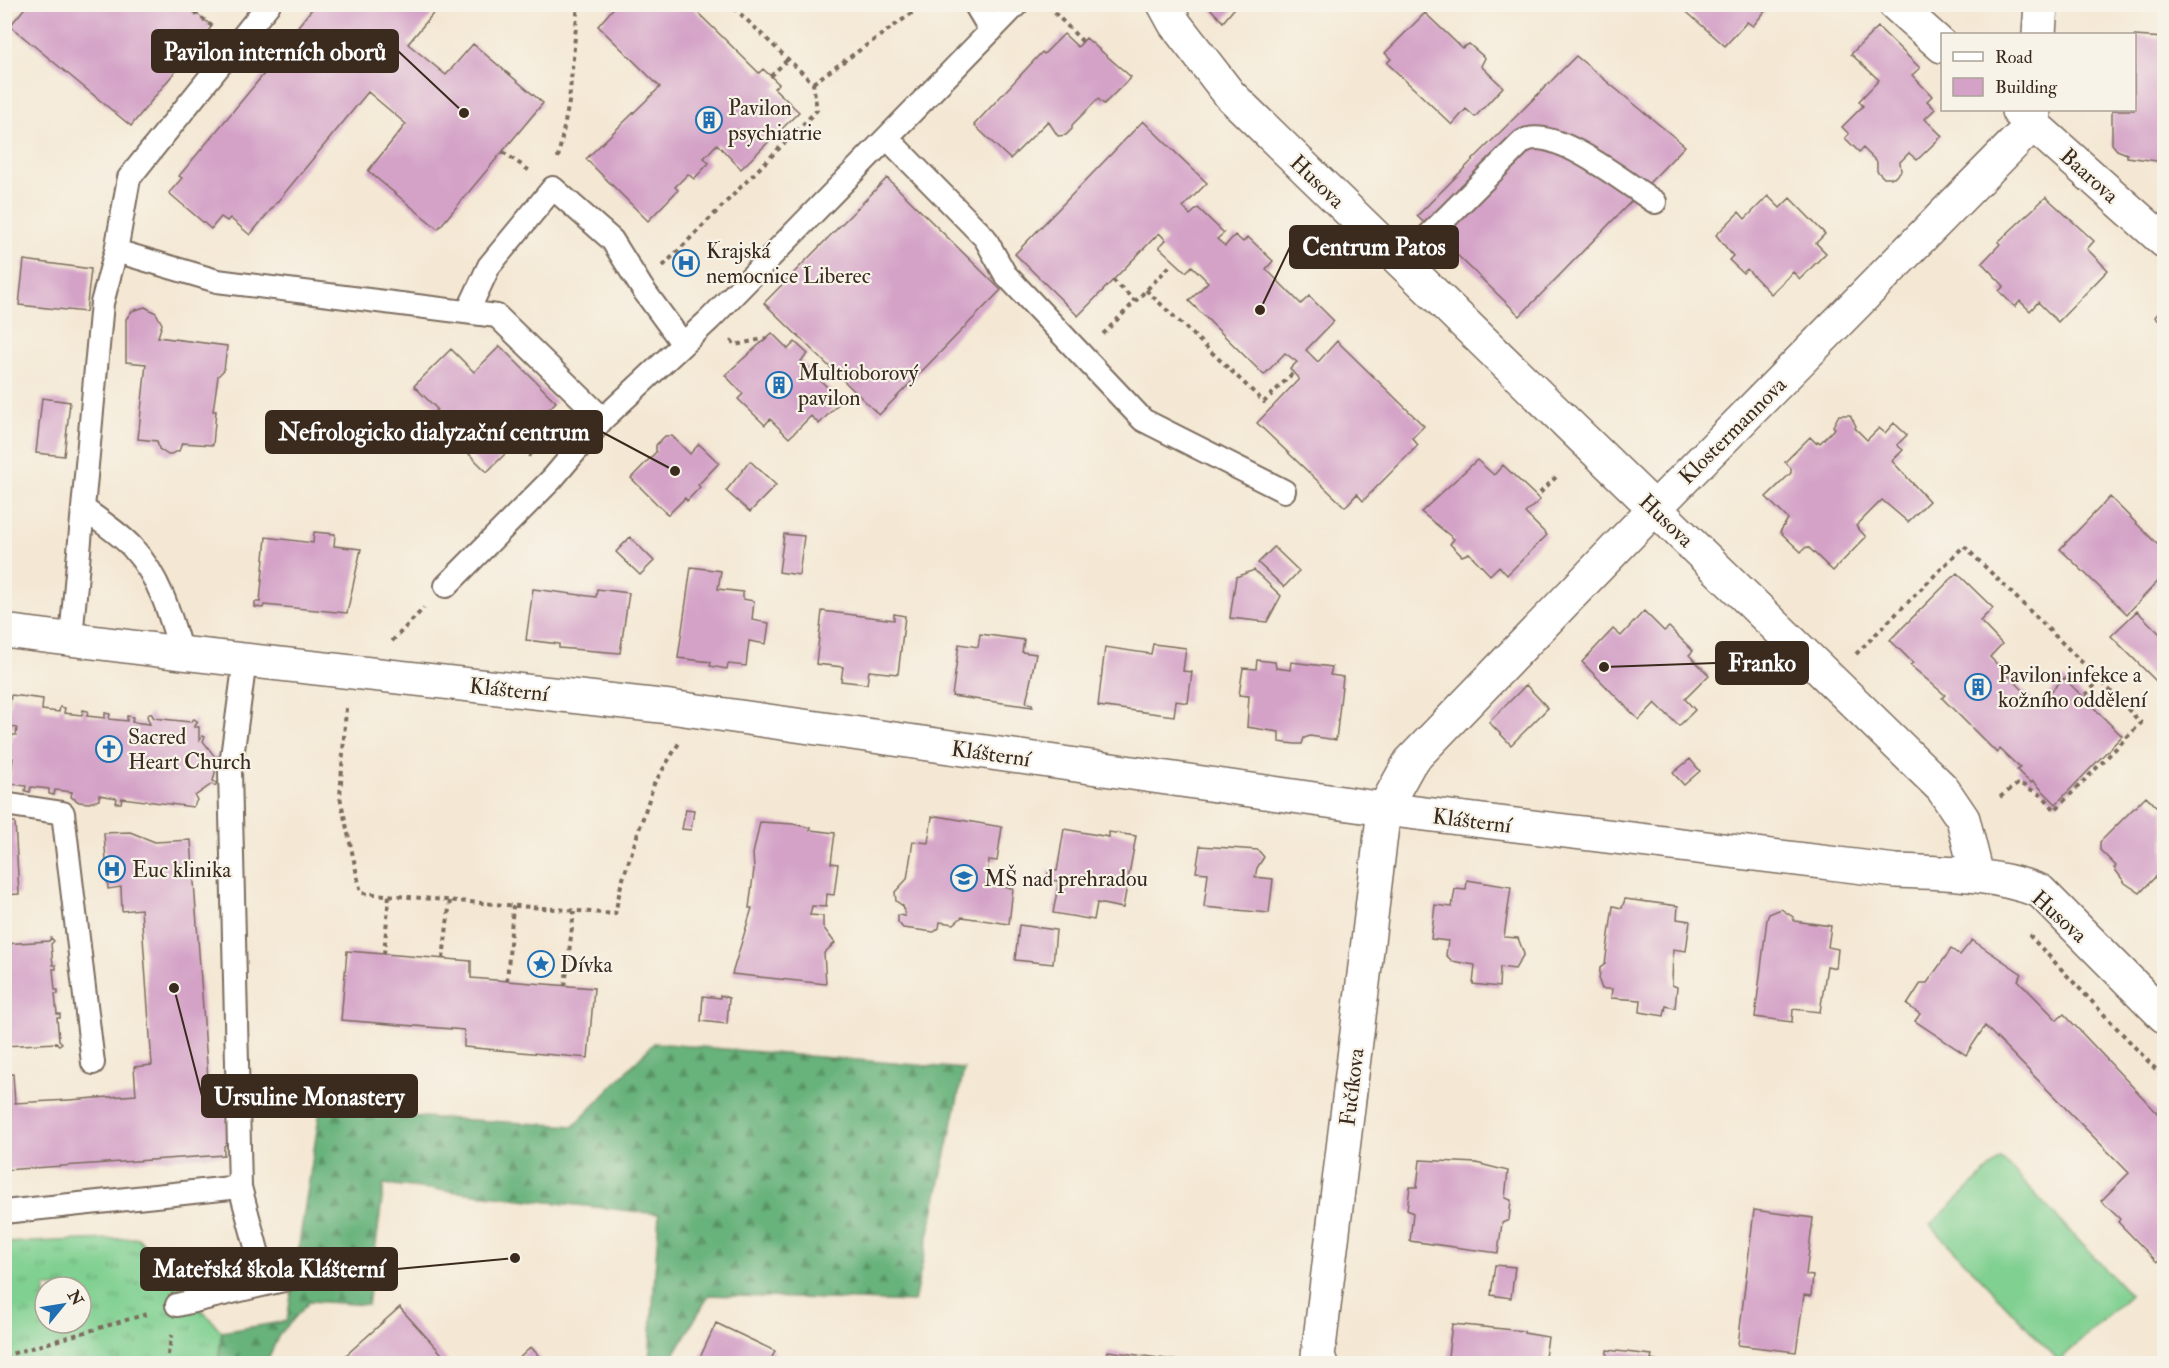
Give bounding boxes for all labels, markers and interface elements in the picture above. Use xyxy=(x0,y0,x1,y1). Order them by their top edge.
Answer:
callout: Pavilon interních oborů xyxy=(152,30,398,72)
legend xyxy=(1941,33,2136,111)
text: Pavilon interních oborů xyxy=(164,37,387,68)
text: Road xyxy=(1995,46,2033,69)
text: Building xyxy=(1995,76,2058,99)
place label: Pavilon psychiatrie xyxy=(727,94,822,148)
building icon: Pavilon psychiatrie xyxy=(694,105,724,135)
street label: Baarova xyxy=(2054,142,2125,210)
street label: Husova xyxy=(1284,149,1351,215)
callout: Centrum Patos xyxy=(1290,226,1458,268)
text: Centrum Patos xyxy=(1302,232,1446,263)
place label: Krajská nemocnice Liberec xyxy=(706,237,871,290)
hospital icon: Krajská nemocnice Liberec xyxy=(671,248,701,278)
place label: Multioborový pavilon xyxy=(797,359,919,413)
building icon: Multioborový pavilon xyxy=(764,370,794,400)
street label: Klostermannova xyxy=(1673,370,1793,491)
callout: Nefrologicko dialyzační centrum xyxy=(266,411,602,453)
text: Nefrologicko dialyzační centrum xyxy=(277,417,590,448)
street label: Husova xyxy=(1633,488,1700,554)
callout: Franko xyxy=(1716,642,1808,684)
text: Franko xyxy=(1728,648,1797,679)
place label: Pavilon infekce a kožního oddělení xyxy=(1998,661,2149,714)
street label: Klášterní xyxy=(468,672,552,708)
building icon: Pavilon infekce a kožního oddělení xyxy=(1963,672,1993,702)
place label: Sacred Heart Church xyxy=(128,723,252,776)
church icon: Sacred Heart Church xyxy=(94,734,124,764)
street label: Klášterní xyxy=(950,735,1034,774)
street label: Klášterní xyxy=(1431,802,1515,840)
hospital icon: Euc klinika xyxy=(97,854,127,884)
place label: Euc klinika xyxy=(132,856,232,884)
school or university icon: MŠ nad prehradou xyxy=(949,863,979,893)
place label: MŠ nad prehradou xyxy=(984,864,1148,894)
street label: Husova xyxy=(2026,884,2094,950)
place icon: Dívka xyxy=(526,949,556,979)
place label: Dívka xyxy=(560,951,613,979)
street label: Fučíkova xyxy=(1333,1046,1371,1128)
callout: Ursuline Monastery xyxy=(202,1075,417,1117)
text: Ursuline Monastery xyxy=(213,1082,406,1113)
callout: Mateřská škola Klášterní xyxy=(141,1248,397,1290)
text: Mateřská škola Klášterní xyxy=(152,1254,388,1285)
north arrow xyxy=(33,1275,93,1335)
text: N xyxy=(62,1286,88,1310)

